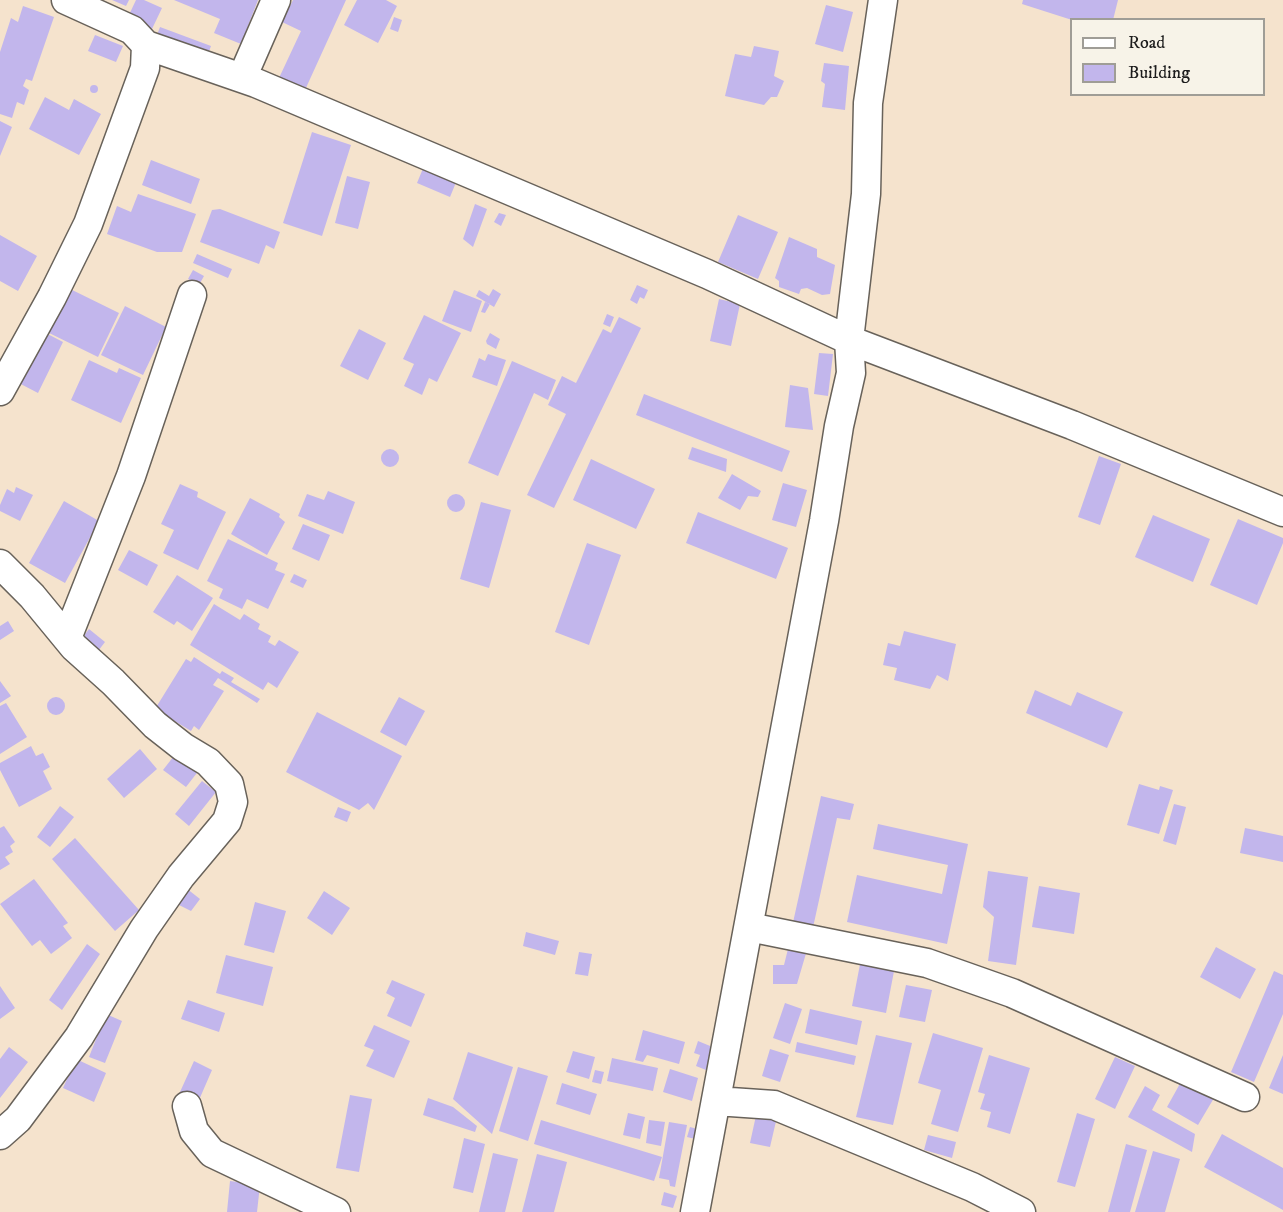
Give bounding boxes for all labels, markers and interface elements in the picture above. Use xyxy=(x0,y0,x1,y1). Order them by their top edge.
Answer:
legend xyxy=(1070,18,1265,96)
text: Road xyxy=(1128,32,1165,54)
text: Building xyxy=(1128,62,1190,84)

